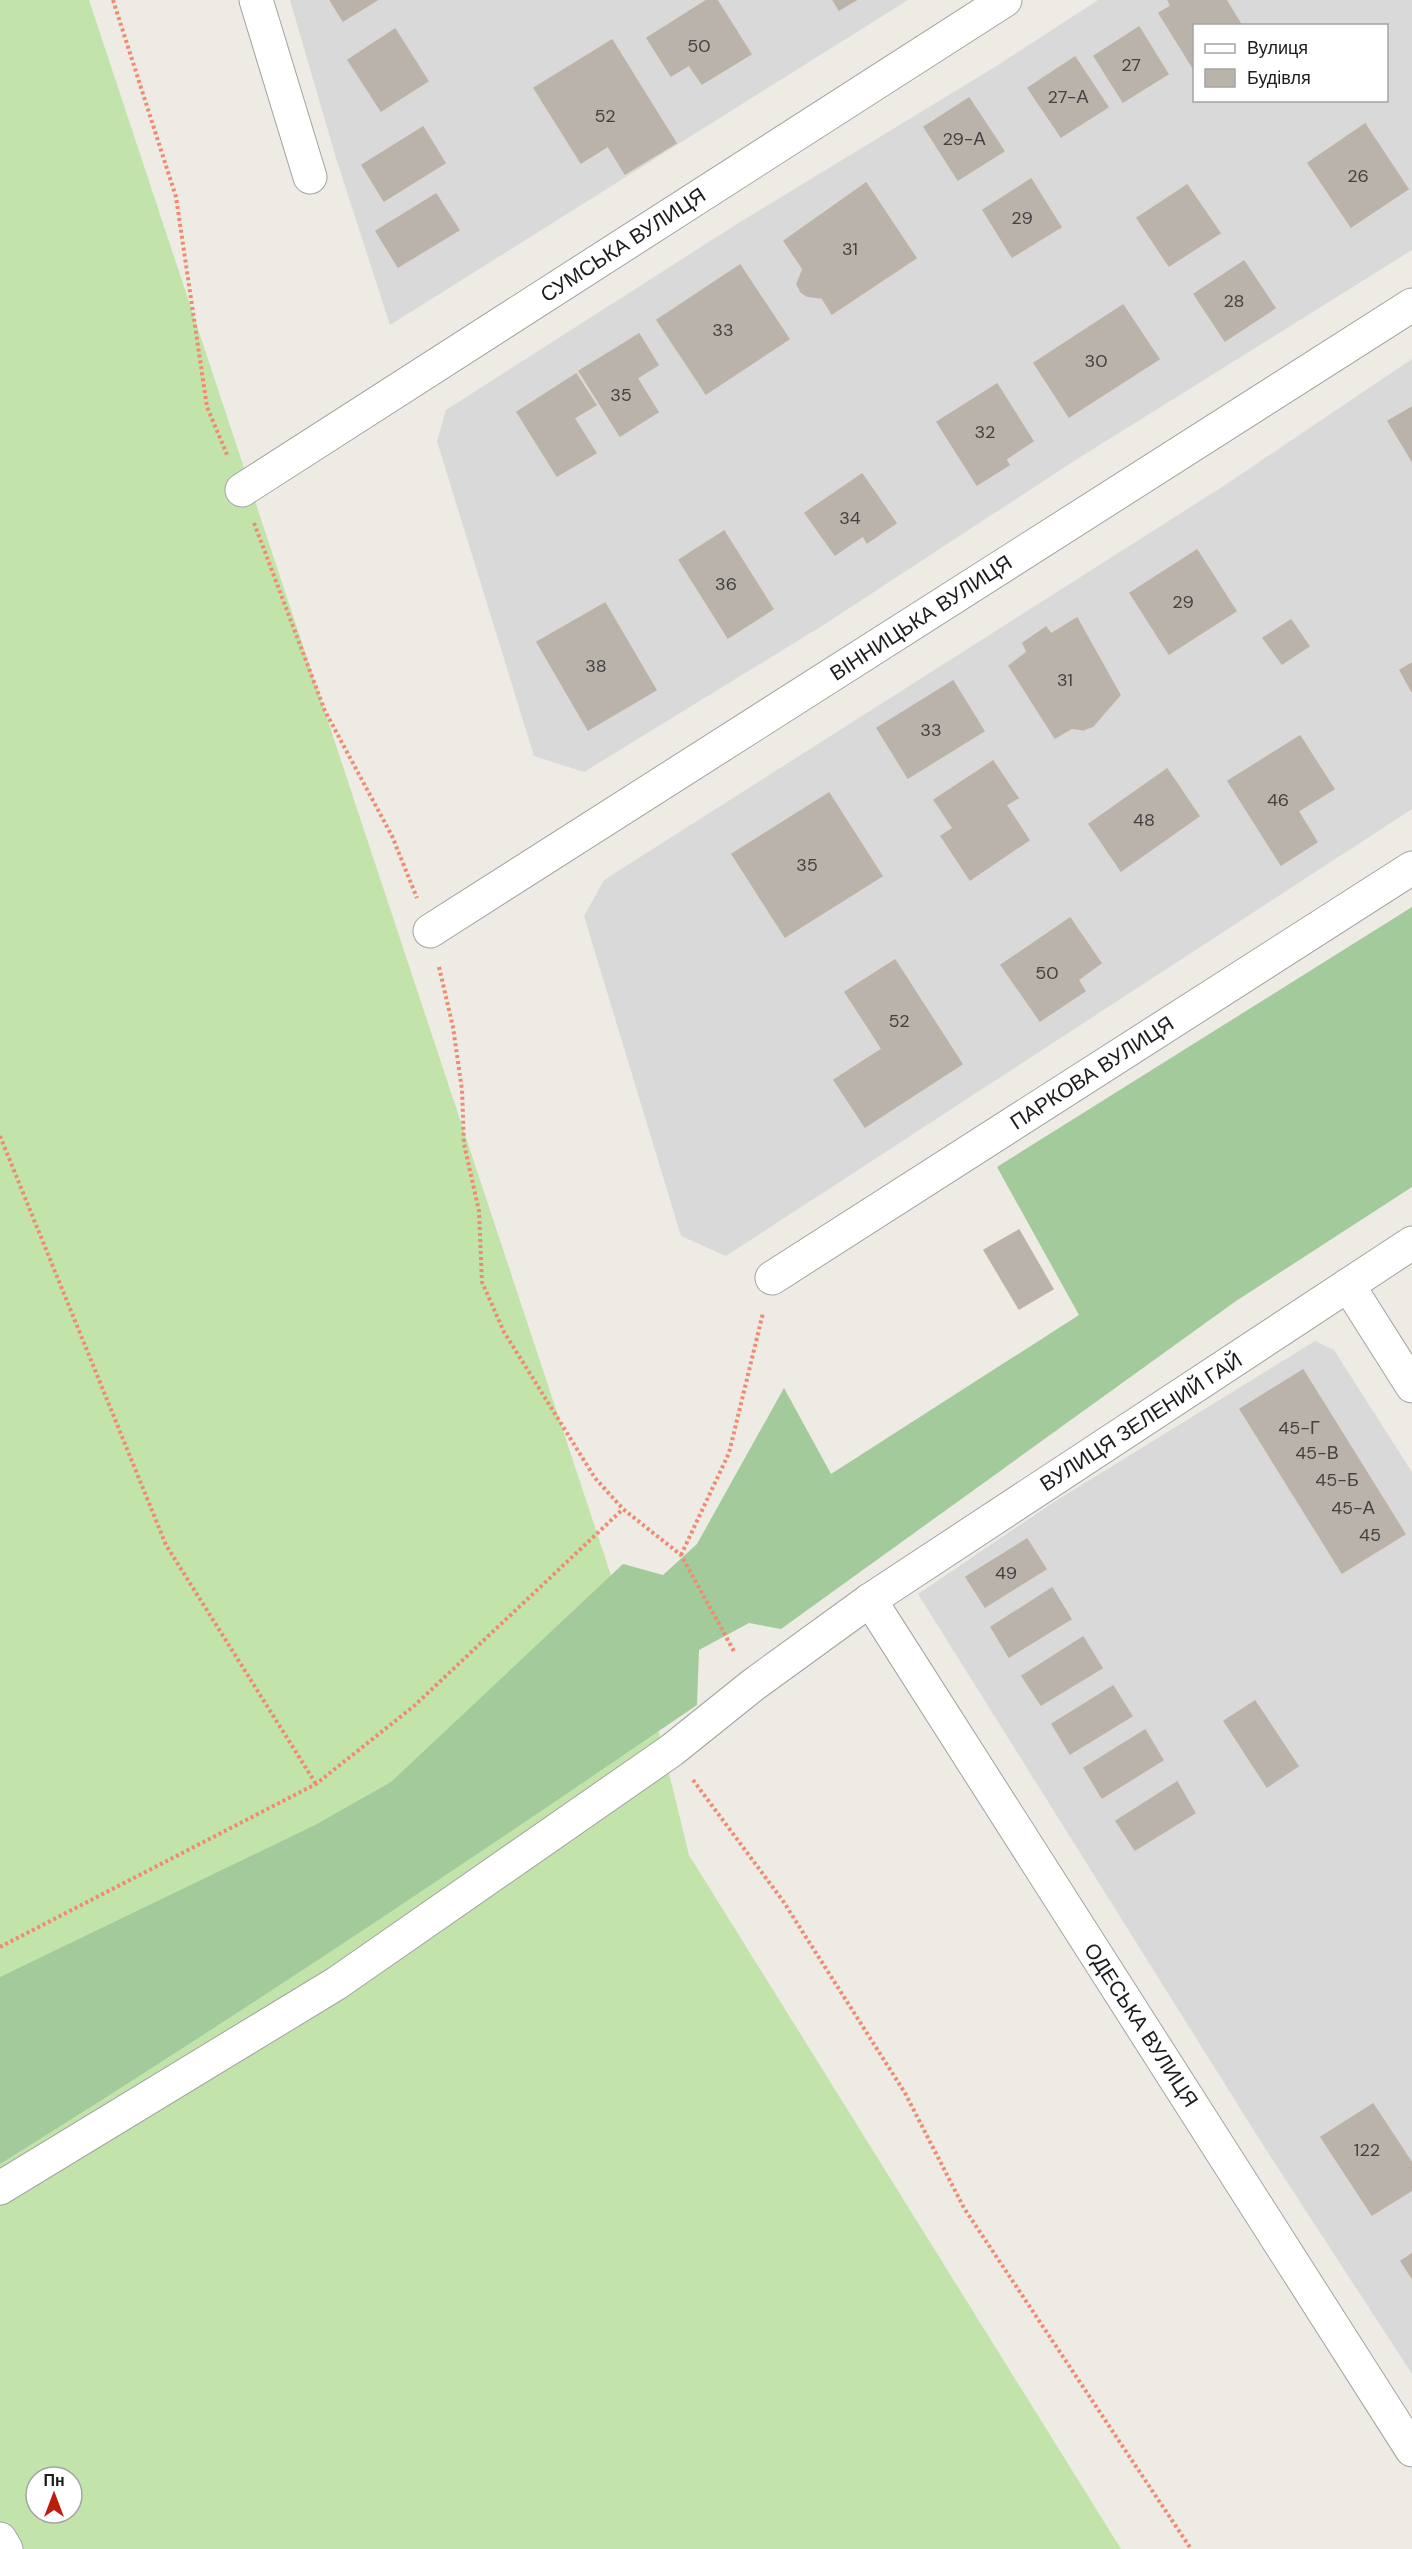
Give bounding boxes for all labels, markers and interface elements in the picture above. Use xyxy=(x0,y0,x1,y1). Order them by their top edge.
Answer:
legend xyxy=(1193,24,1388,102)
house number: 50 xyxy=(687,34,711,58)
text: Вулиця xyxy=(1247,36,1308,60)
house number: 27 xyxy=(1121,53,1141,77)
text: Будівля xyxy=(1247,66,1311,90)
house number: 27-А xyxy=(1048,85,1088,109)
house number: 52 xyxy=(594,104,616,128)
house number: 29-А xyxy=(942,127,986,151)
house number: 26 xyxy=(1347,164,1369,188)
street label: СУМСЬКА ВУЛИЦЯ xyxy=(535,181,711,309)
house number: 29 xyxy=(1011,206,1033,230)
house number: 31 xyxy=(842,237,858,261)
house number: 28 xyxy=(1223,289,1245,313)
house number: 33 xyxy=(712,318,734,342)
house number: 30 xyxy=(1085,349,1107,373)
house number: 35 xyxy=(610,383,632,407)
house number: 32 xyxy=(974,420,996,444)
house number: 34 xyxy=(839,506,861,530)
street label: ВІННИЦЬКА ВУЛИЦЯ xyxy=(825,549,1017,687)
house number: 36 xyxy=(715,572,737,596)
house number: 29 xyxy=(1172,590,1194,614)
house number: 38 xyxy=(585,654,607,678)
house number: 31 xyxy=(1057,668,1073,692)
house number: 33 xyxy=(920,718,942,742)
house number: 46 xyxy=(1267,788,1289,812)
house number: 48 xyxy=(1133,808,1155,832)
house number: 35 xyxy=(796,853,818,877)
house number: 50 xyxy=(1035,961,1059,985)
house number: 52 xyxy=(888,1009,910,1033)
street label: ПАРКОВА ВУЛИЦЯ xyxy=(1005,1010,1179,1136)
street label: ВУЛИЦЯ ЗЕЛЕНИЙ ГАЙ xyxy=(1035,1346,1247,1498)
house number: 45-Г xyxy=(1278,1416,1320,1440)
house number: 45-В xyxy=(1295,1441,1339,1465)
house number: 45-Б xyxy=(1315,1468,1359,1492)
house number: 45-А xyxy=(1331,1496,1375,1520)
house number: 45 xyxy=(1359,1523,1381,1547)
house number: 49 xyxy=(995,1561,1017,1585)
street label: ОДЕСЬКА ВУЛИЦЯ xyxy=(1077,1938,1205,2112)
house number: 122 xyxy=(1354,2138,1380,2162)
north arrow xyxy=(24,2465,84,2525)
text: Пн xyxy=(43,2470,65,2491)

